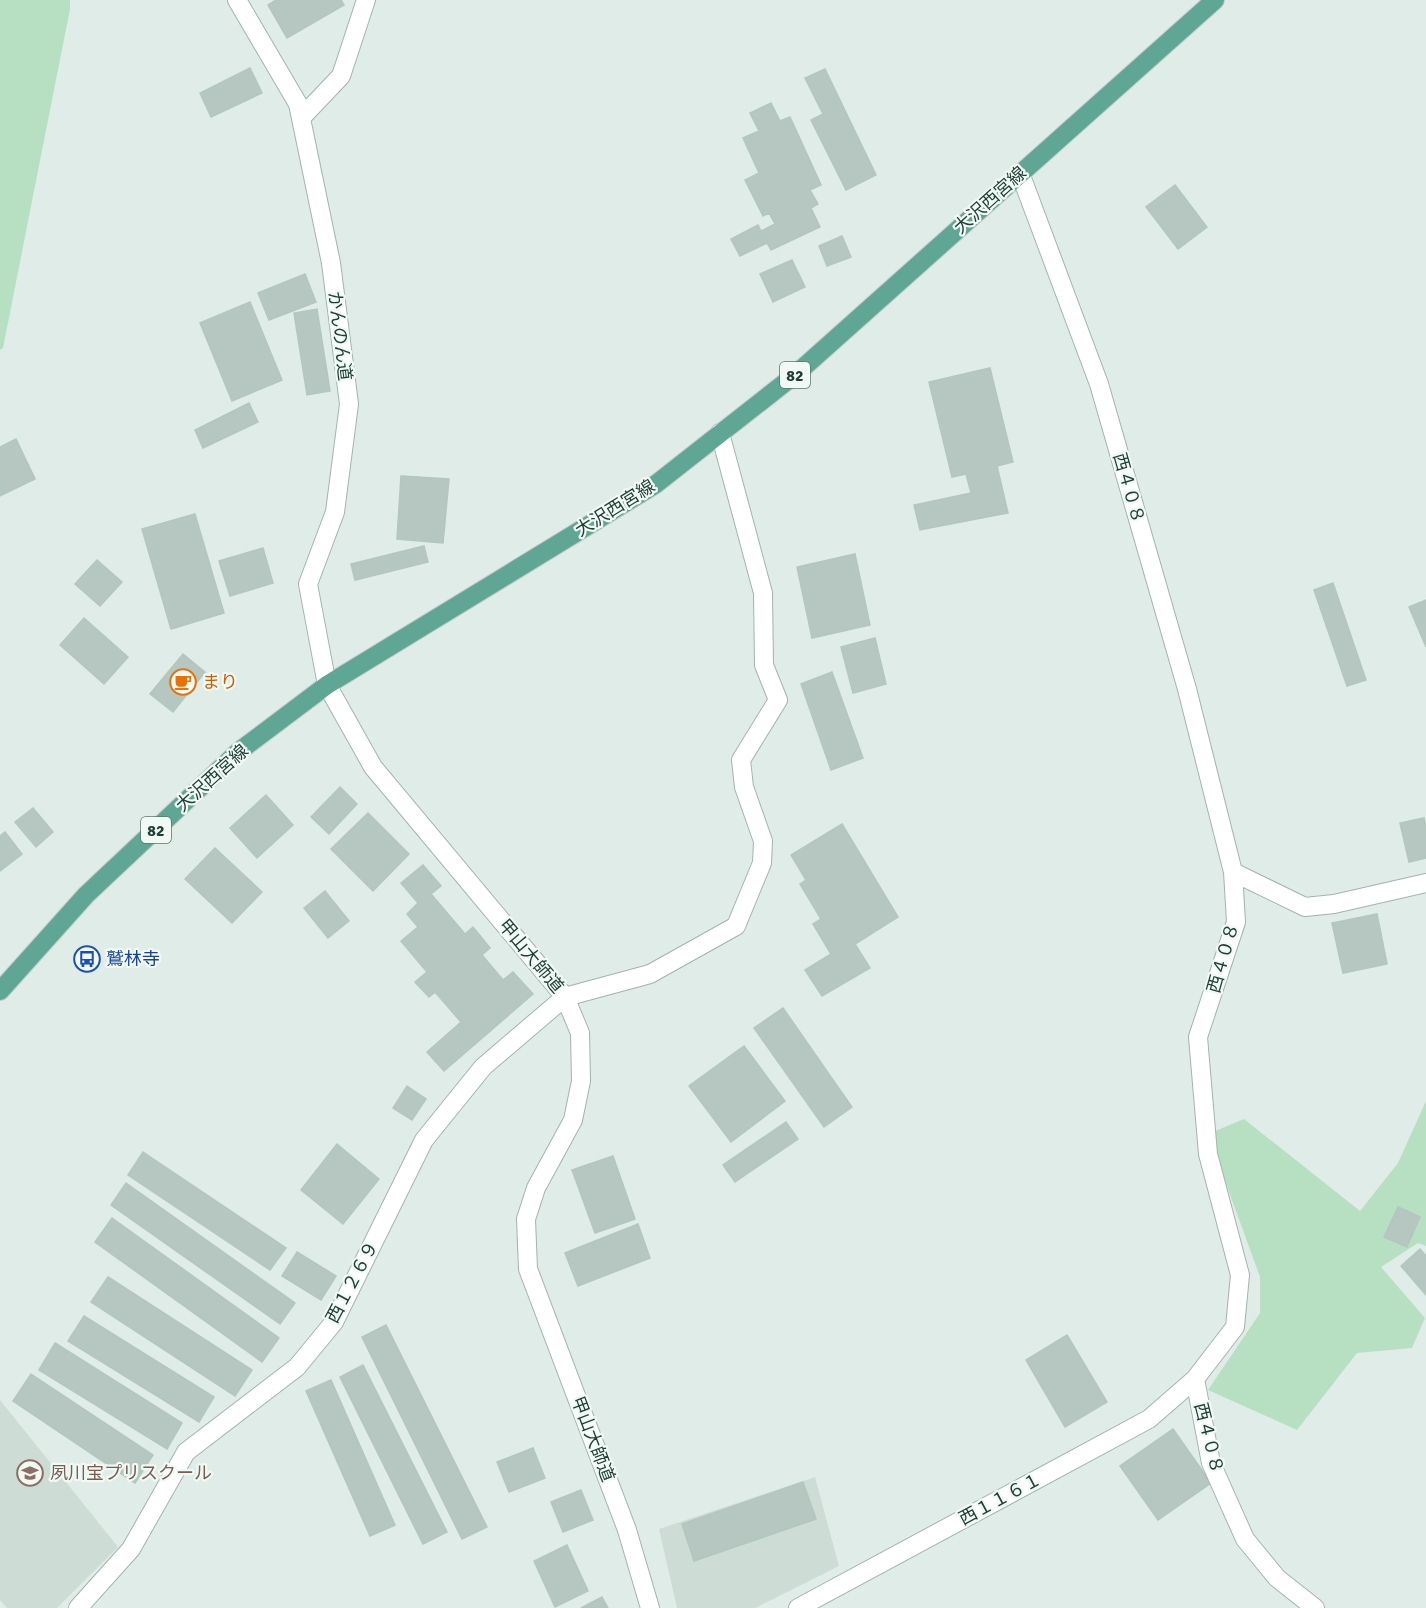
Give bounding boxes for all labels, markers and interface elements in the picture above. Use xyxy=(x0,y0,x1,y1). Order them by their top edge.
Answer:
street label: 大沢西宮線 xyxy=(949,162,1031,238)
street label: かんのん道 xyxy=(324,290,356,382)
road number: 82 xyxy=(780,362,810,388)
street label: 西４０８ xyxy=(1109,450,1149,526)
street label: 大沢西宮線 xyxy=(571,475,659,541)
cafe icon: まり xyxy=(168,667,198,697)
place label: まり xyxy=(202,671,238,693)
street label: 大沢西宮線 xyxy=(171,740,253,816)
road number: 82 xyxy=(141,817,171,843)
street label: 甲山大師道 xyxy=(494,914,568,998)
street label: 西４０８ xyxy=(1203,920,1243,996)
bus stop icon: 鷲林寺 xyxy=(72,944,102,974)
place label: 鷲林寺 xyxy=(106,948,160,970)
street label: 西１２６９ xyxy=(321,1237,383,1327)
street label: 甲山大師道 xyxy=(567,1393,619,1485)
street label: 西４０８ xyxy=(1190,1400,1228,1476)
school or university icon: 夙川宝プリスクール xyxy=(15,1458,45,1488)
place label: 夙川宝プリスクール xyxy=(50,1462,212,1484)
street label: 西１１６１ xyxy=(955,1468,1045,1530)

